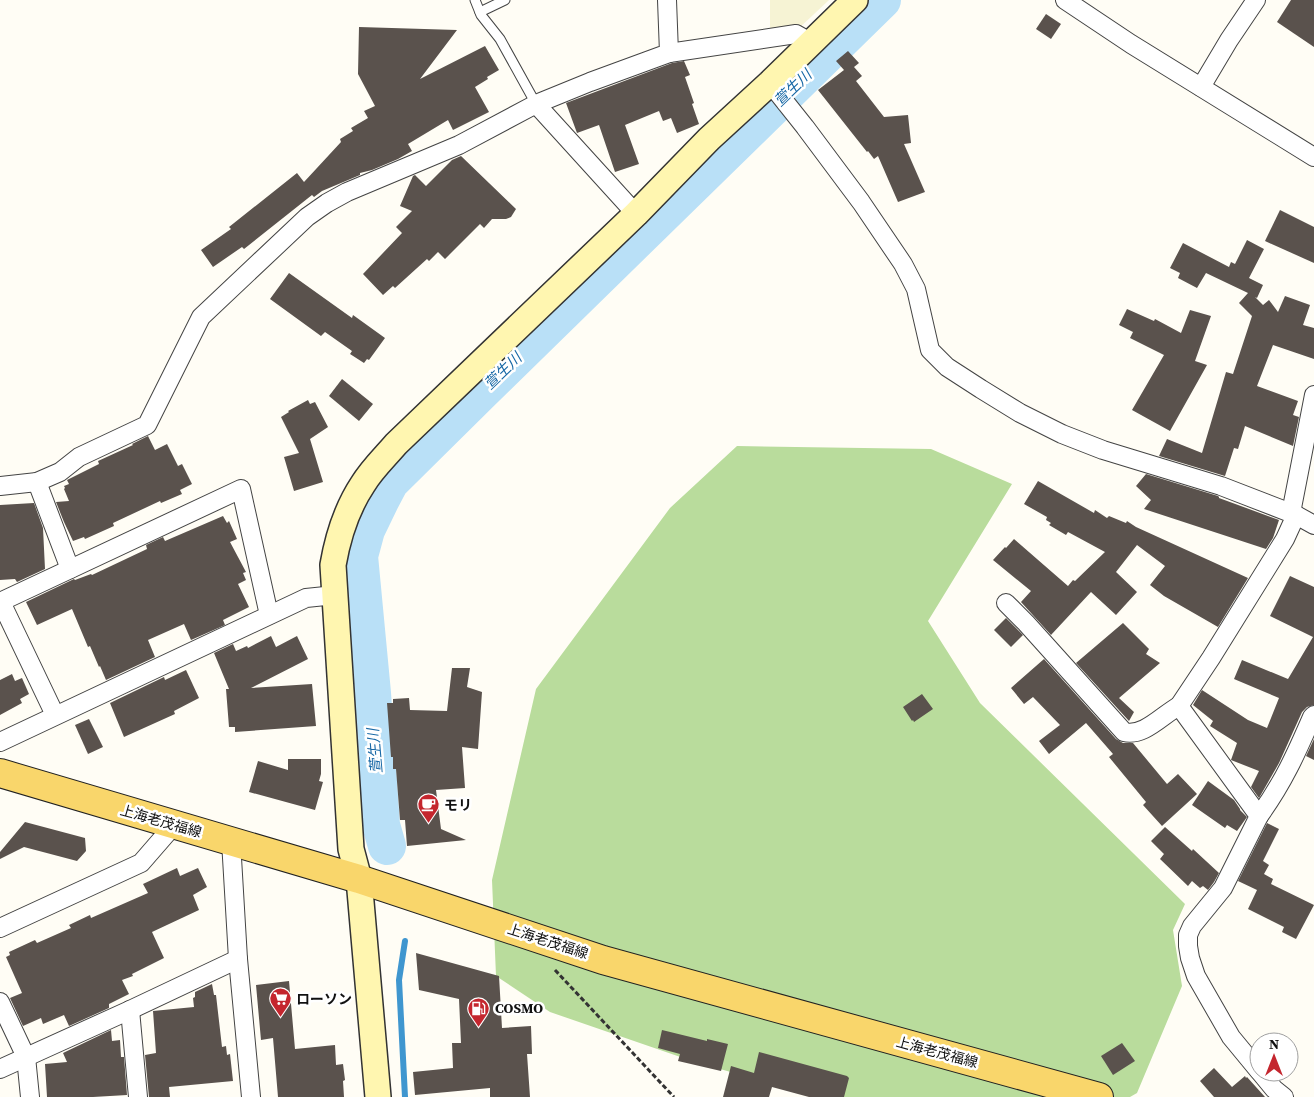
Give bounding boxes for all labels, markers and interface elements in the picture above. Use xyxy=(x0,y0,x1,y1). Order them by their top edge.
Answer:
water label: 萱生川 xyxy=(769,63,818,111)
water label: 萱生川 xyxy=(479,346,528,394)
water label: 萱生川 xyxy=(362,726,387,774)
cafe icon: モリ xyxy=(416,793,440,824)
place label: モリ xyxy=(444,795,472,815)
street label: 上海老茂福線 xyxy=(118,800,204,842)
street label: 上海老茂福線 xyxy=(505,919,591,963)
supermarket icon: ローソン xyxy=(268,987,292,1018)
place label: ローソン xyxy=(296,989,352,1009)
fuel station icon: COSMO xyxy=(467,996,491,1027)
place label: COSMO xyxy=(495,998,543,1018)
street label: 上海老茂福線 xyxy=(894,1031,980,1073)
north arrow xyxy=(1249,1032,1299,1082)
text: N xyxy=(1269,1034,1279,1054)

